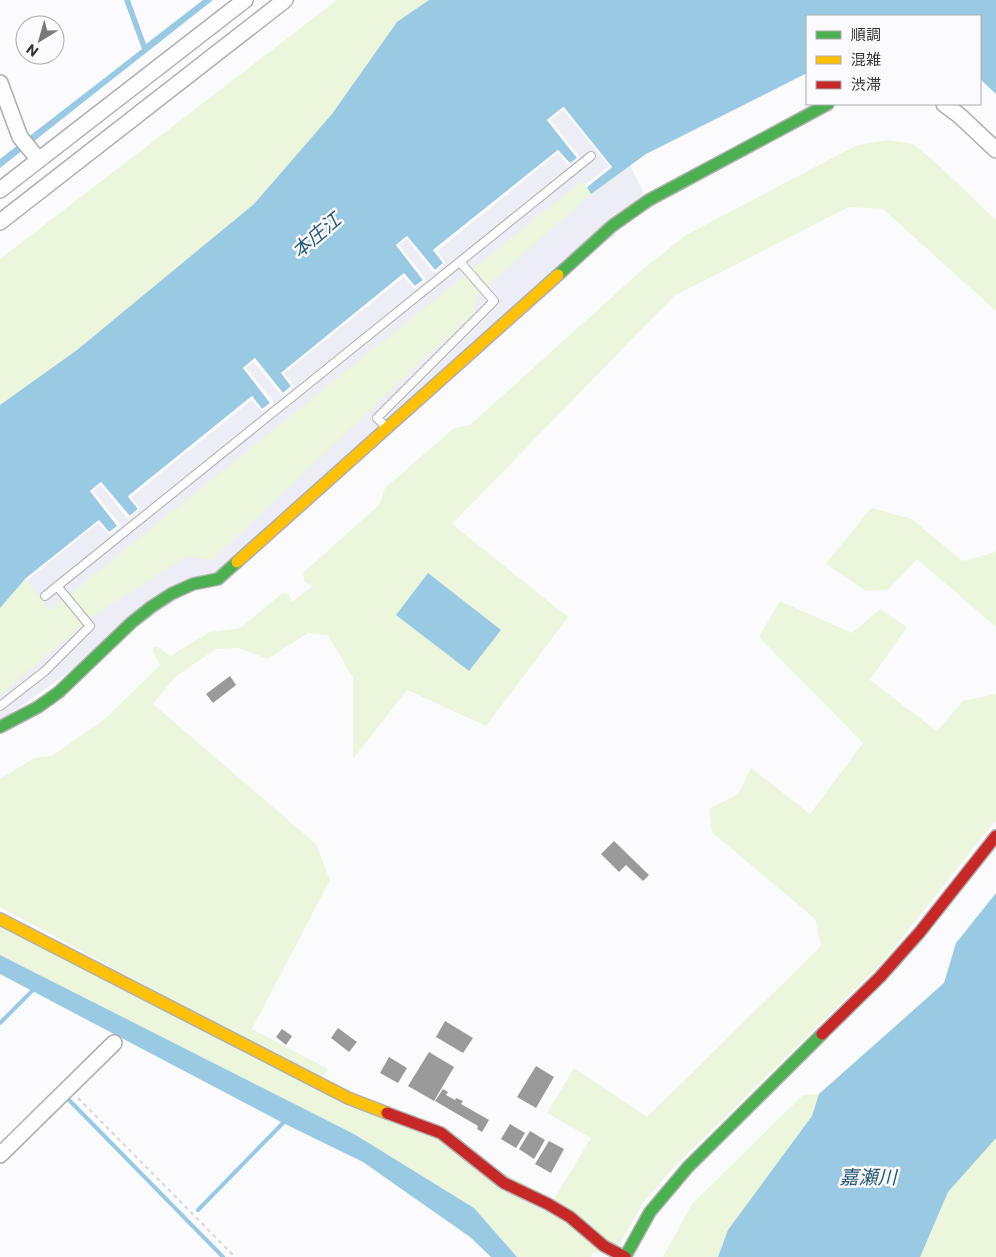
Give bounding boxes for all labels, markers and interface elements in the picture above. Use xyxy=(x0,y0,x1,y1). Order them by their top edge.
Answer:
north arrow xyxy=(15,15,65,65)
legend xyxy=(806,15,981,105)
text: 順調 xyxy=(851,25,881,43)
text: N xyxy=(23,41,41,61)
text: 混雑 xyxy=(851,50,881,68)
text: 渋滞 xyxy=(851,75,881,93)
water label: 本庄江 xyxy=(286,206,346,262)
water label: 嘉瀬川 xyxy=(839,1165,898,1188)

